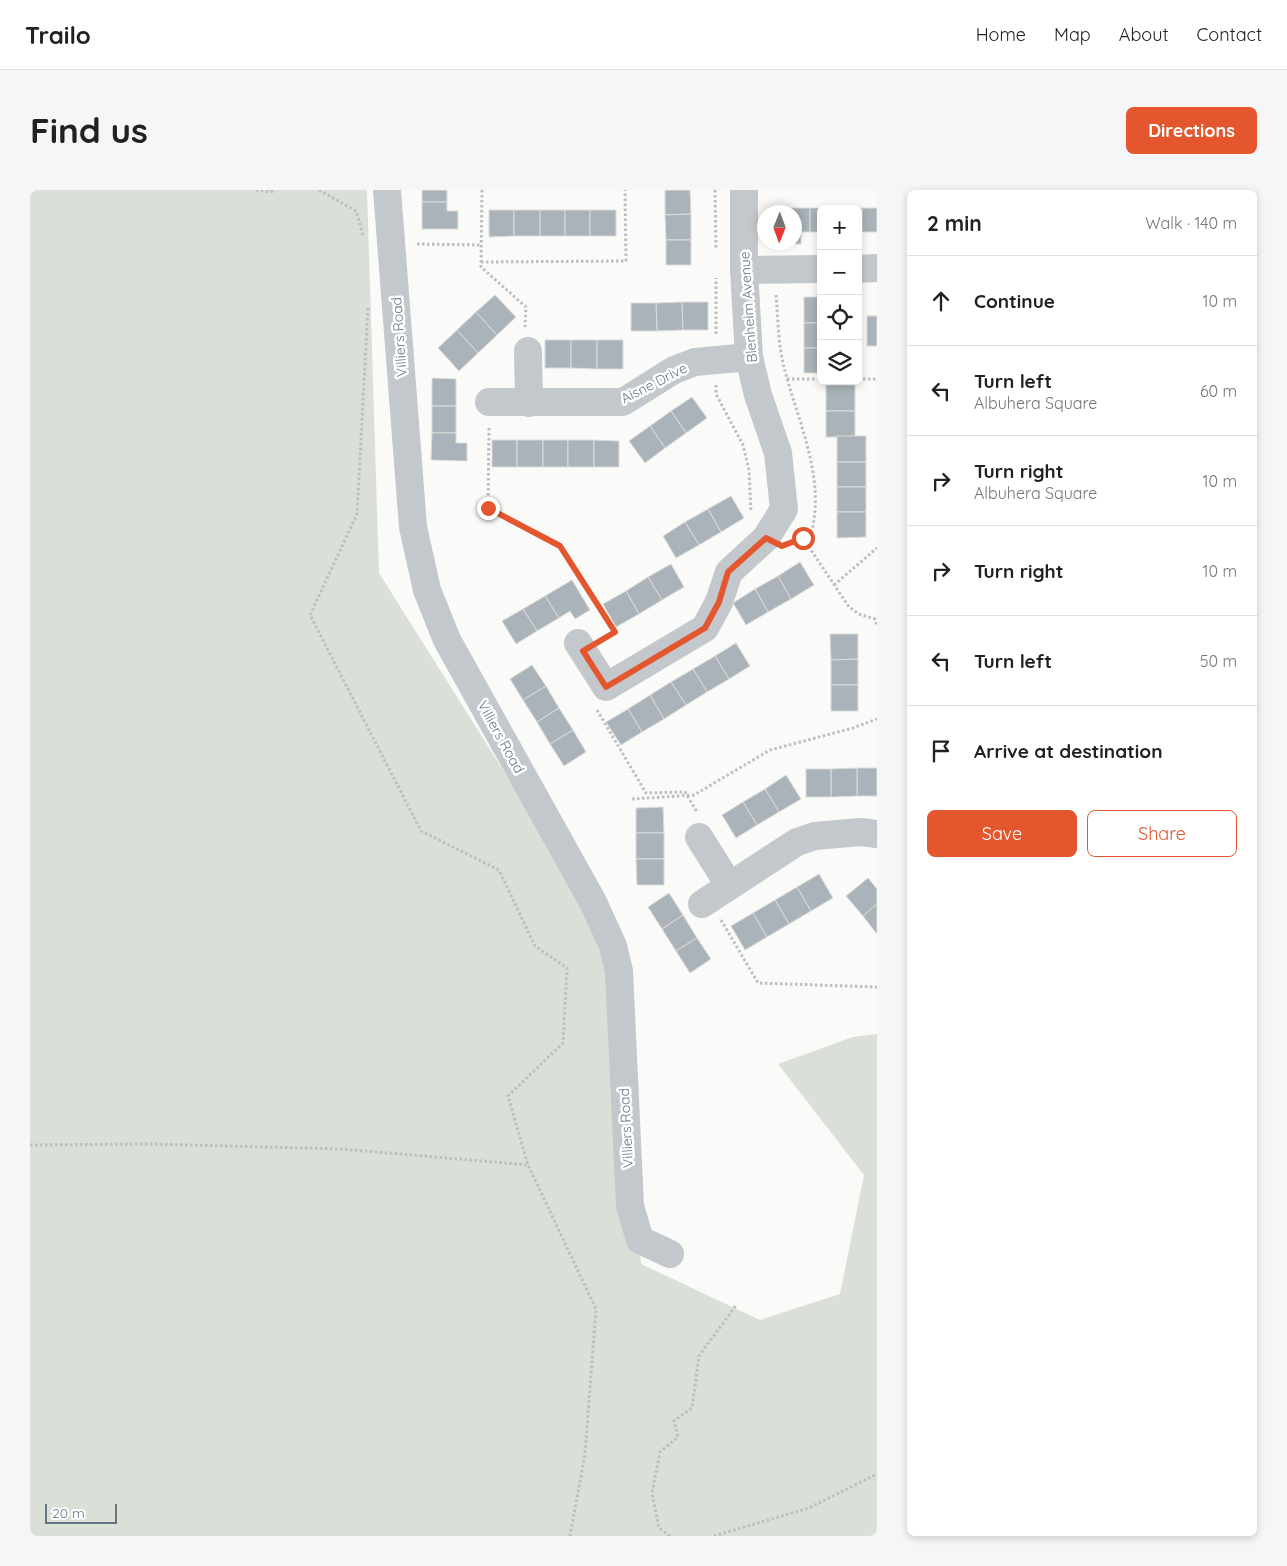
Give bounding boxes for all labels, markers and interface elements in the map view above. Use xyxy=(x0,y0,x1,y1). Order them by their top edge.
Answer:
text: Trailo xyxy=(25,20,91,50)
text: Home xyxy=(976,23,1026,46)
text: Map xyxy=(1054,23,1091,46)
text: About xyxy=(1119,23,1169,46)
text: Contact xyxy=(1197,23,1262,46)
button: Directions xyxy=(1126,107,1257,154)
text: Find us xyxy=(30,108,148,152)
north arrow xyxy=(757,205,802,250)
map controls xyxy=(817,205,862,385)
button: + xyxy=(817,205,862,250)
text: 2 min xyxy=(927,210,982,236)
text: Walk · 140 m xyxy=(1145,213,1237,233)
button: − xyxy=(817,250,862,295)
street label: Blenheim Avenue xyxy=(735,251,761,363)
icon: ahead xyxy=(927,287,955,315)
text: Continue xyxy=(974,289,1055,313)
text: 10 m xyxy=(1203,291,1237,311)
button: locate xyxy=(817,295,862,340)
street label: Villiers Road xyxy=(387,296,411,378)
button: layers xyxy=(817,340,862,385)
street label: Aisne Drive xyxy=(618,359,690,407)
text: Turn left xyxy=(974,369,1052,393)
icon: left xyxy=(927,377,955,405)
text: 60 m xyxy=(1200,381,1237,401)
text: Albuhera Square xyxy=(974,393,1097,413)
text: Turn right xyxy=(974,459,1063,483)
icon: right xyxy=(927,467,955,495)
text: 10 m xyxy=(1203,471,1237,491)
text: Albuhera Square xyxy=(974,483,1097,503)
route end xyxy=(477,497,500,520)
route start xyxy=(792,527,815,550)
icon: right xyxy=(927,557,955,585)
text: Turn right xyxy=(974,559,1063,583)
text: 10 m xyxy=(1203,561,1237,581)
icon: left xyxy=(927,647,955,675)
text: Turn left xyxy=(974,649,1052,673)
text: 50 m xyxy=(1200,651,1237,671)
street label: Villiers Road xyxy=(474,698,528,776)
icon: arrive xyxy=(927,737,955,765)
text: Arrive at destination xyxy=(974,739,1163,763)
button: Save xyxy=(927,810,1077,857)
button: Share xyxy=(1087,810,1237,857)
street label: Villiers Road xyxy=(615,1087,637,1169)
scale bar xyxy=(45,1501,118,1524)
text: 20 m xyxy=(52,1504,85,1522)

